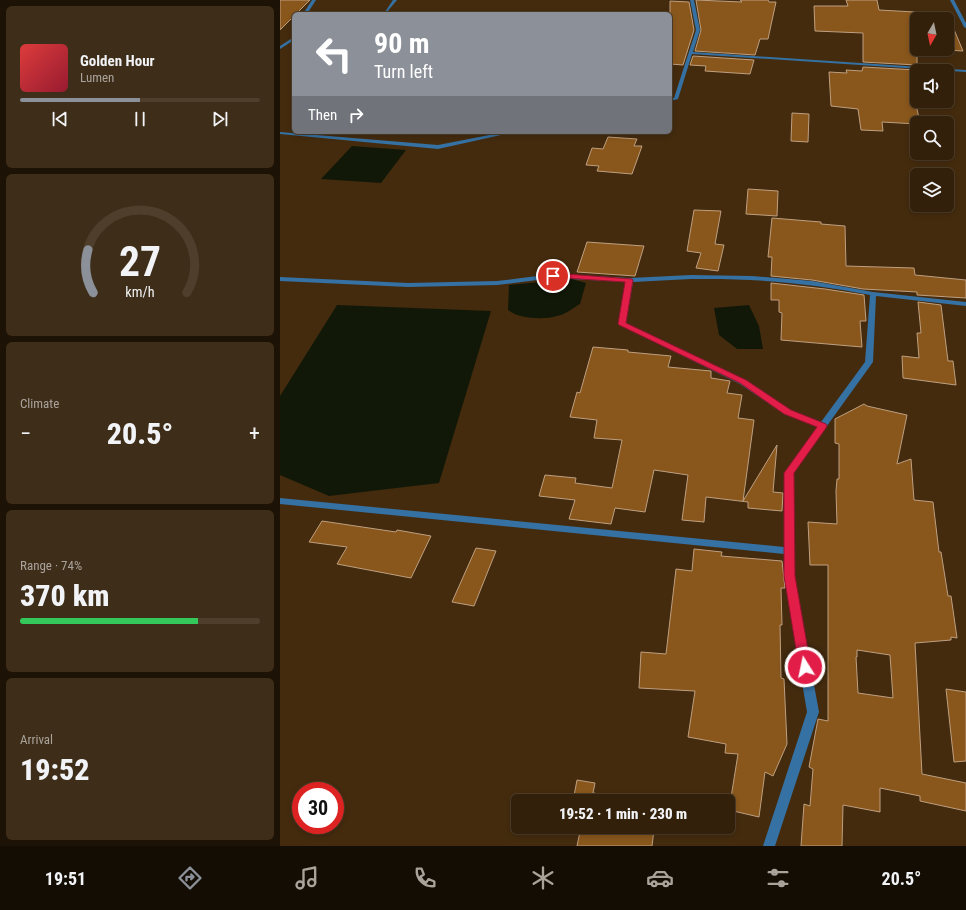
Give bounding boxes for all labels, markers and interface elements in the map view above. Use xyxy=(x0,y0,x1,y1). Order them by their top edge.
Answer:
north arrow xyxy=(910,12,954,56)
map controls xyxy=(910,12,954,212)
text: 90 m xyxy=(374,27,430,60)
icon: left xyxy=(308,28,360,80)
text: Golden Hour xyxy=(80,52,155,70)
text: Turn left xyxy=(374,61,433,82)
button: sound xyxy=(910,64,954,108)
text: Lumen xyxy=(80,70,114,85)
icon: right xyxy=(345,104,367,126)
text: Then xyxy=(308,106,337,124)
icon: previous xyxy=(49,108,71,130)
icon: pause xyxy=(129,108,151,130)
icon: next xyxy=(209,108,231,130)
button: search xyxy=(910,116,954,160)
button: layers xyxy=(910,168,954,212)
text: 27 xyxy=(119,237,161,286)
pin xyxy=(536,259,570,293)
icon: arrive xyxy=(542,265,564,287)
text: km/h xyxy=(125,284,155,300)
text: Climate xyxy=(20,396,59,411)
text: 20.5° xyxy=(107,416,173,451)
text: − xyxy=(20,421,31,446)
text: + xyxy=(249,421,260,446)
text: Range · 74% xyxy=(20,558,82,573)
text: 370 km xyxy=(20,578,109,613)
position arrow xyxy=(784,646,826,688)
text: Arrival xyxy=(20,732,53,747)
text: 19:52 xyxy=(20,752,89,787)
speed limit sign: 30 xyxy=(292,782,344,834)
text: 19:52 · 1 min · 230 m xyxy=(559,805,687,823)
icon: directions xyxy=(176,864,204,892)
icon: music xyxy=(293,864,321,892)
icon: phone xyxy=(411,864,439,892)
icon: climate xyxy=(529,864,557,892)
icon: car xyxy=(646,864,674,892)
icon: filters xyxy=(764,864,792,892)
text: 19:51 xyxy=(45,868,86,889)
text: 20.5° xyxy=(882,868,921,889)

